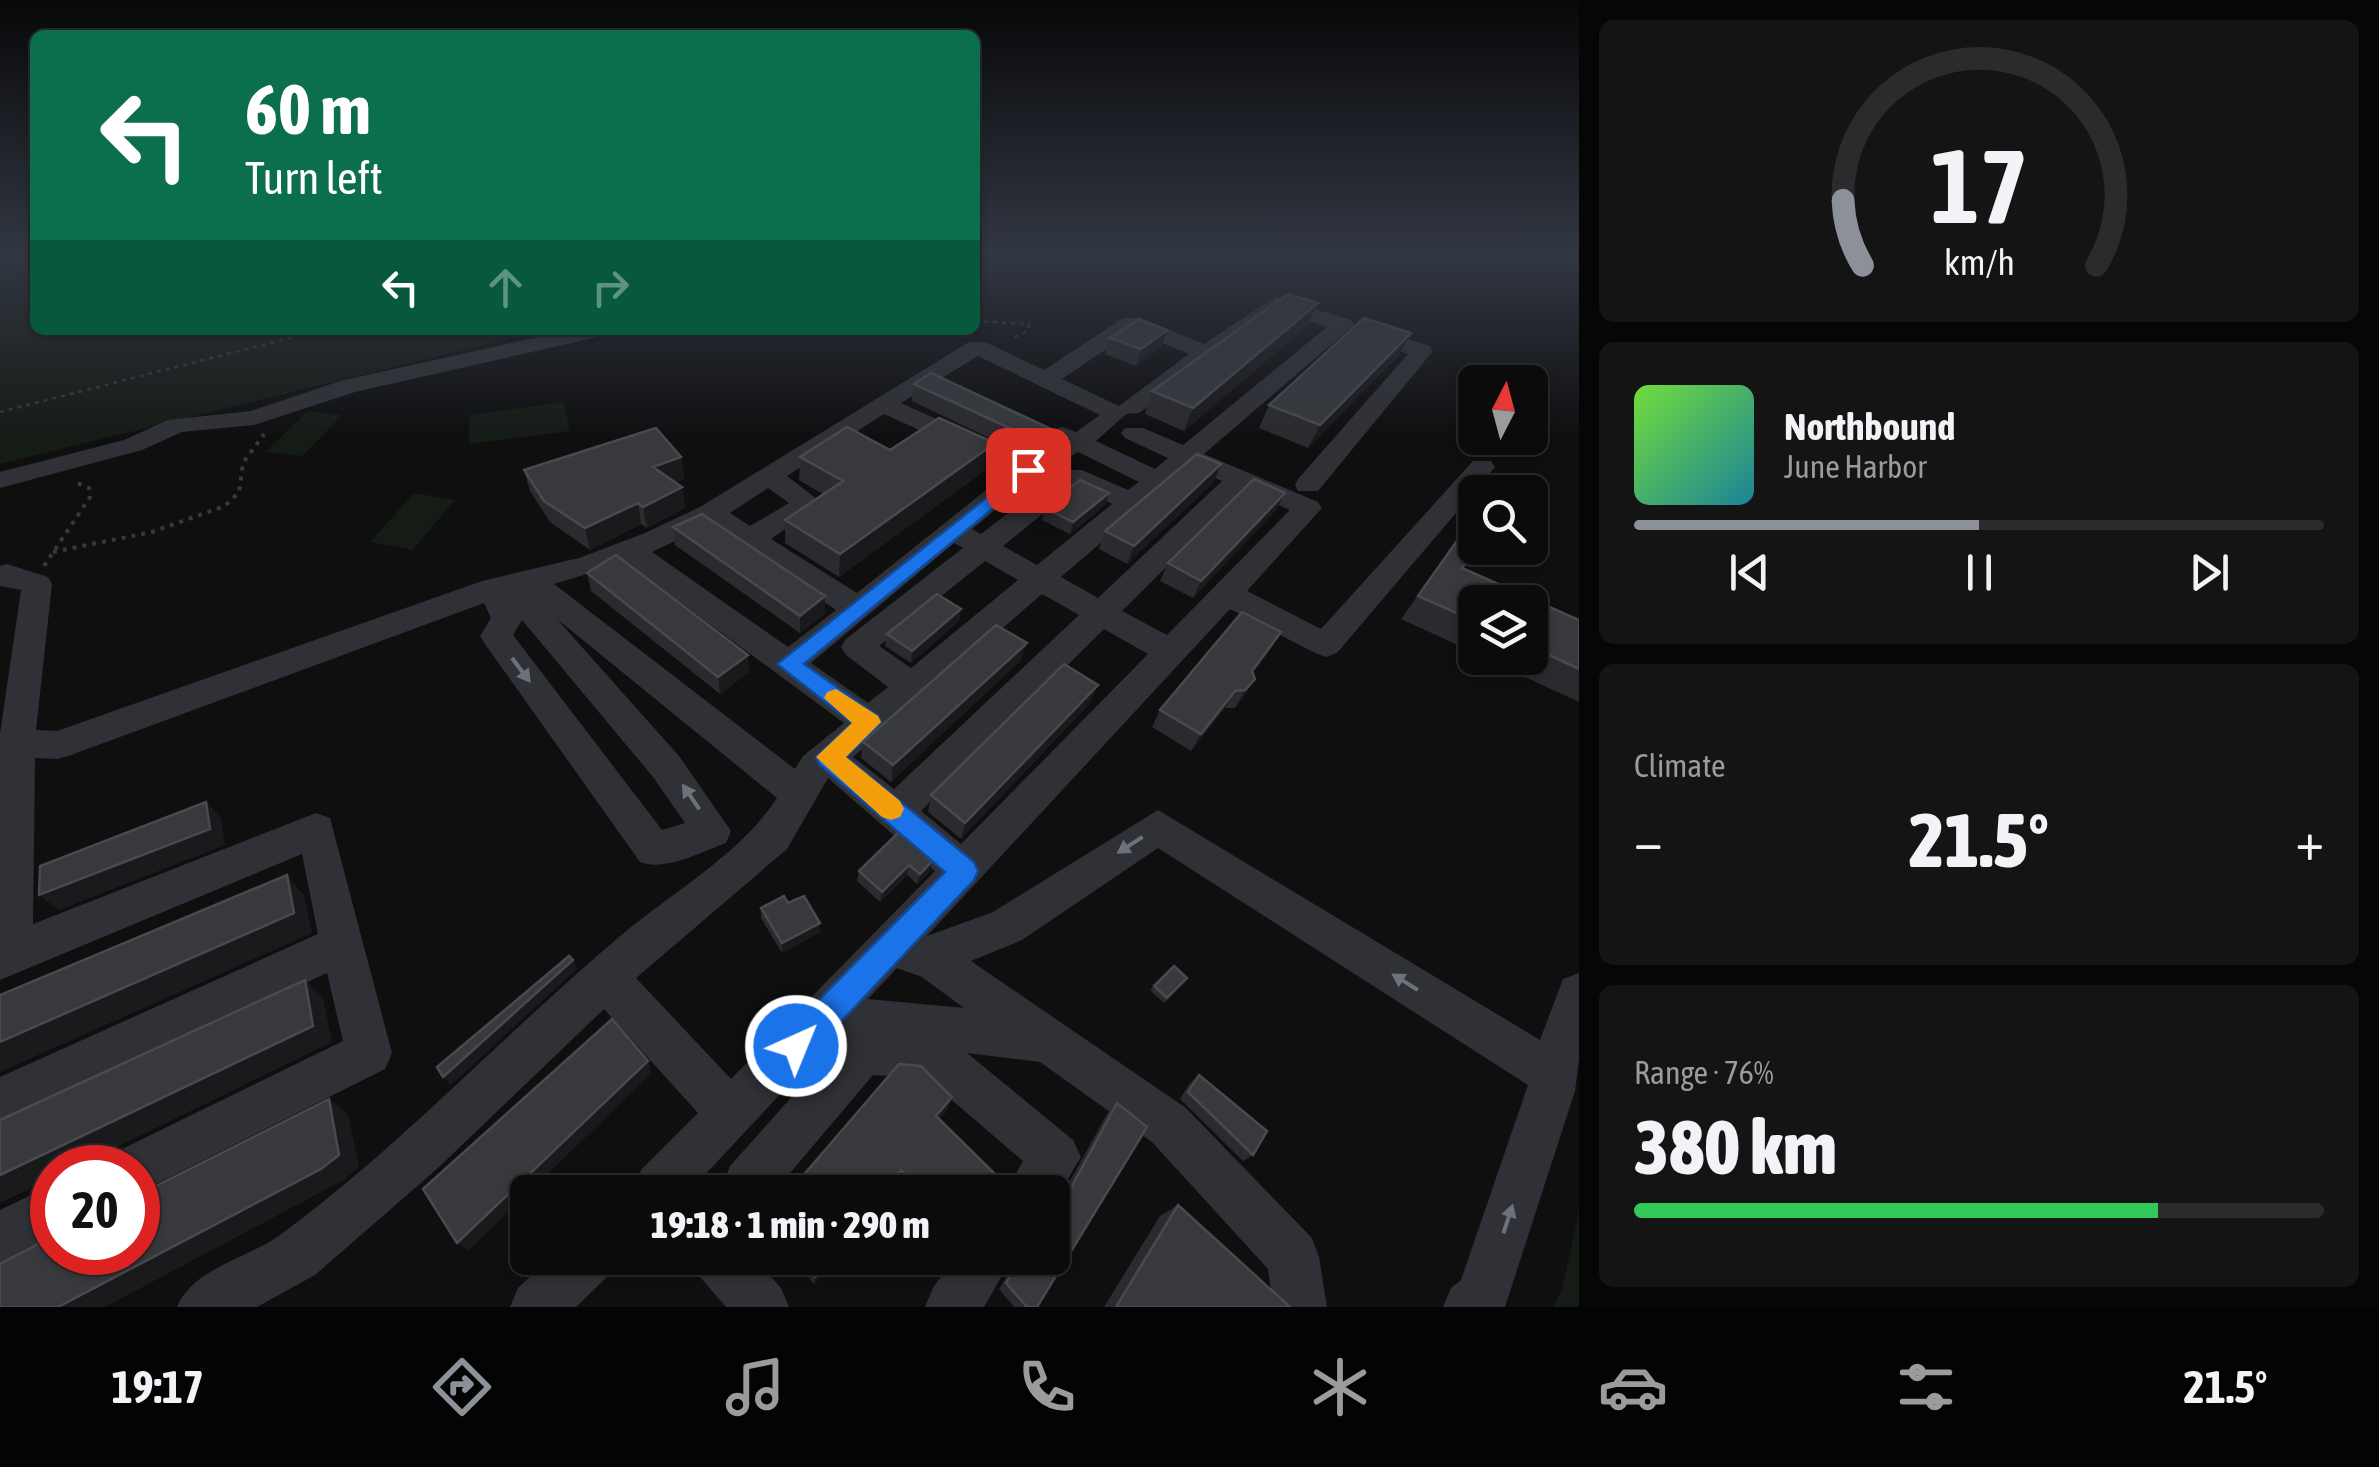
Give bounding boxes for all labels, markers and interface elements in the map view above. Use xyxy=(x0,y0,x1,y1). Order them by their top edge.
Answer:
text: 60 m xyxy=(245,69,371,149)
icon: left xyxy=(80,70,210,200)
text: 17 xyxy=(1930,126,2028,245)
text: Turn left xyxy=(245,152,383,204)
text: km/h xyxy=(1944,242,2014,283)
icon: left xyxy=(373,260,428,315)
icon: ahead xyxy=(478,260,533,315)
icon: right xyxy=(583,260,638,315)
north arrow xyxy=(1458,365,1548,455)
map controls xyxy=(1458,365,1548,675)
text: Northbound xyxy=(1784,405,1955,448)
pin xyxy=(986,428,1071,513)
icon: arrive xyxy=(1001,443,1056,498)
text: June Harbor xyxy=(1784,448,1927,485)
button: search xyxy=(1458,475,1548,565)
icon: previous xyxy=(1722,545,1777,600)
icon: pause xyxy=(1952,545,2007,600)
icon: next xyxy=(2182,545,2237,600)
button: layers xyxy=(1458,585,1548,675)
one-way arrow xyxy=(510,657,530,683)
text: Climate xyxy=(1634,747,1726,784)
one-way arrow xyxy=(682,784,701,811)
text: 21.5° xyxy=(1909,797,2049,883)
text: − xyxy=(1634,809,1663,872)
text: + xyxy=(2295,809,2324,872)
one-way arrow xyxy=(1116,836,1144,854)
one-way arrow xyxy=(1391,974,1419,991)
position arrow xyxy=(744,994,848,1098)
text: Range · 76% xyxy=(1634,1054,1774,1091)
text: 380 km xyxy=(1634,1104,1837,1190)
speed limit sign: 20 xyxy=(30,1145,160,1275)
text: 19:18 · 1 min · 290 m xyxy=(650,1203,930,1246)
one-way arrow xyxy=(1502,1204,1517,1234)
icon: directions xyxy=(427,1352,497,1422)
icon: music xyxy=(720,1352,790,1422)
icon: phone xyxy=(1012,1352,1082,1422)
icon: climate xyxy=(1305,1352,1375,1422)
icon: car xyxy=(1598,1352,1668,1422)
icon: filters xyxy=(1891,1352,1961,1422)
text: 19:17 xyxy=(111,1361,204,1413)
text: 21.5° xyxy=(2184,1361,2267,1413)

